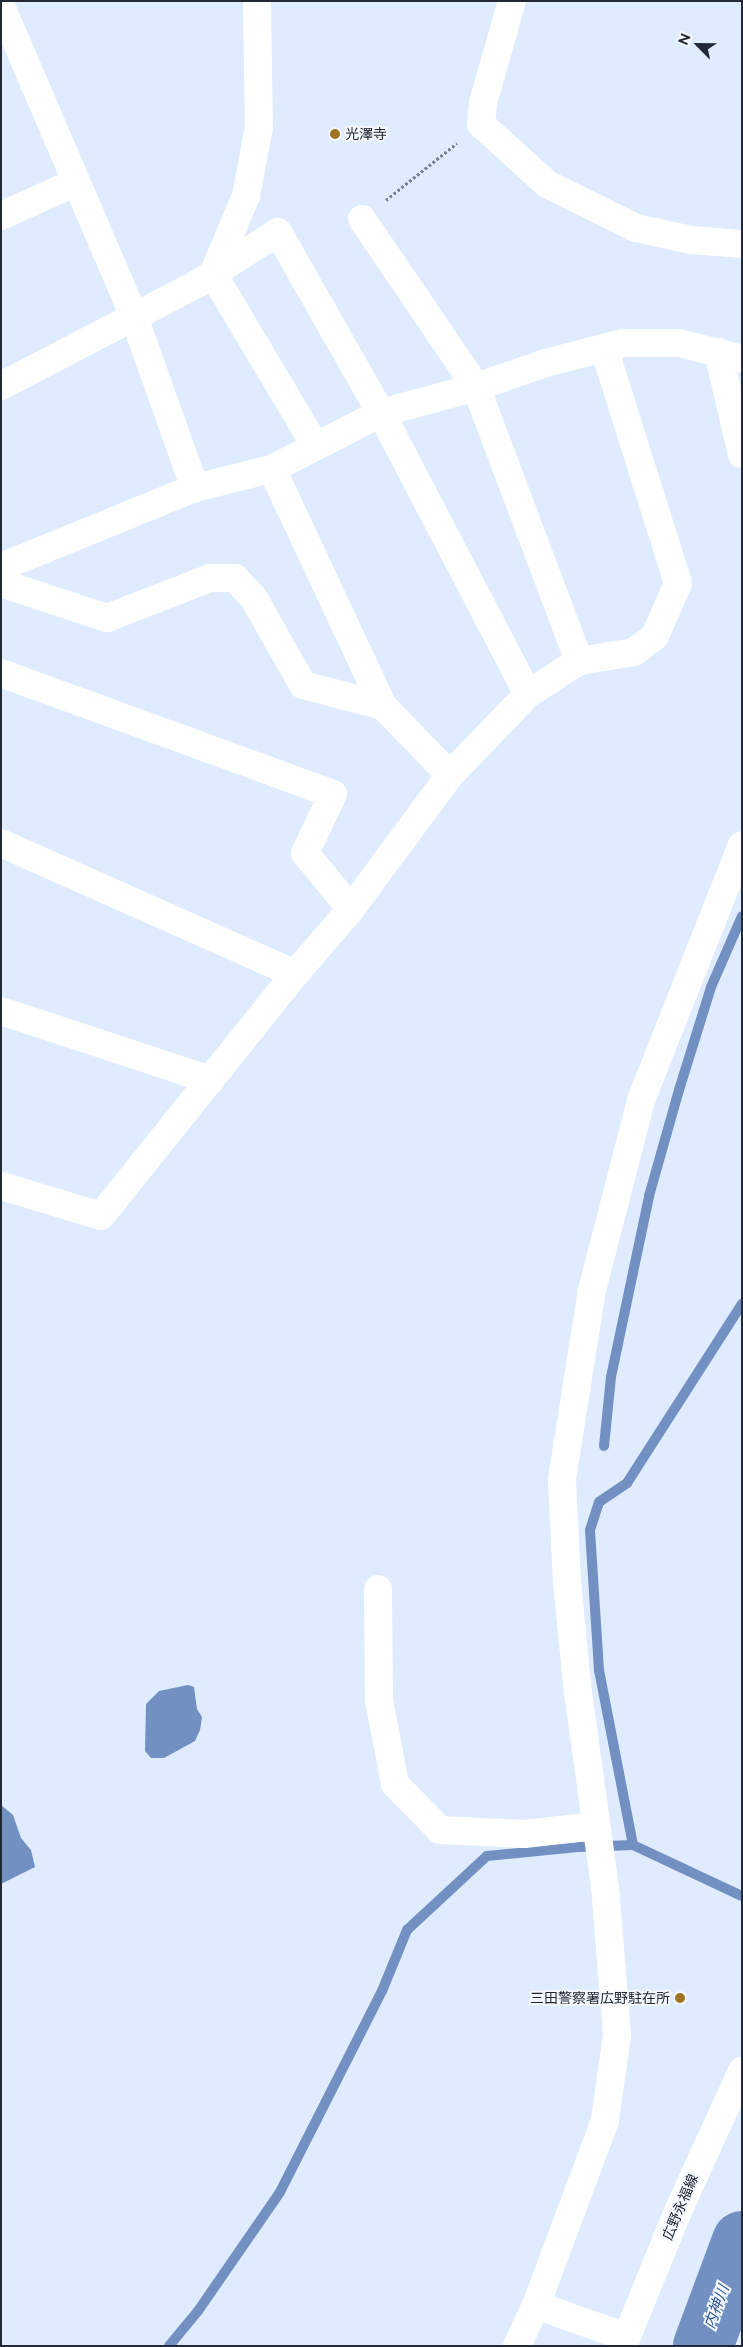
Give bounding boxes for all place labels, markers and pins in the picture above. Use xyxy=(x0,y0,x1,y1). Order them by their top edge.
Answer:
place label: 光澤寺 xyxy=(345,126,387,142)
marker: 光澤寺 xyxy=(329,128,341,140)
place label: 三田警察署広野駐在所 xyxy=(530,1990,670,2006)
marker: 三田警察署広野駐在所 xyxy=(674,1992,686,2004)

